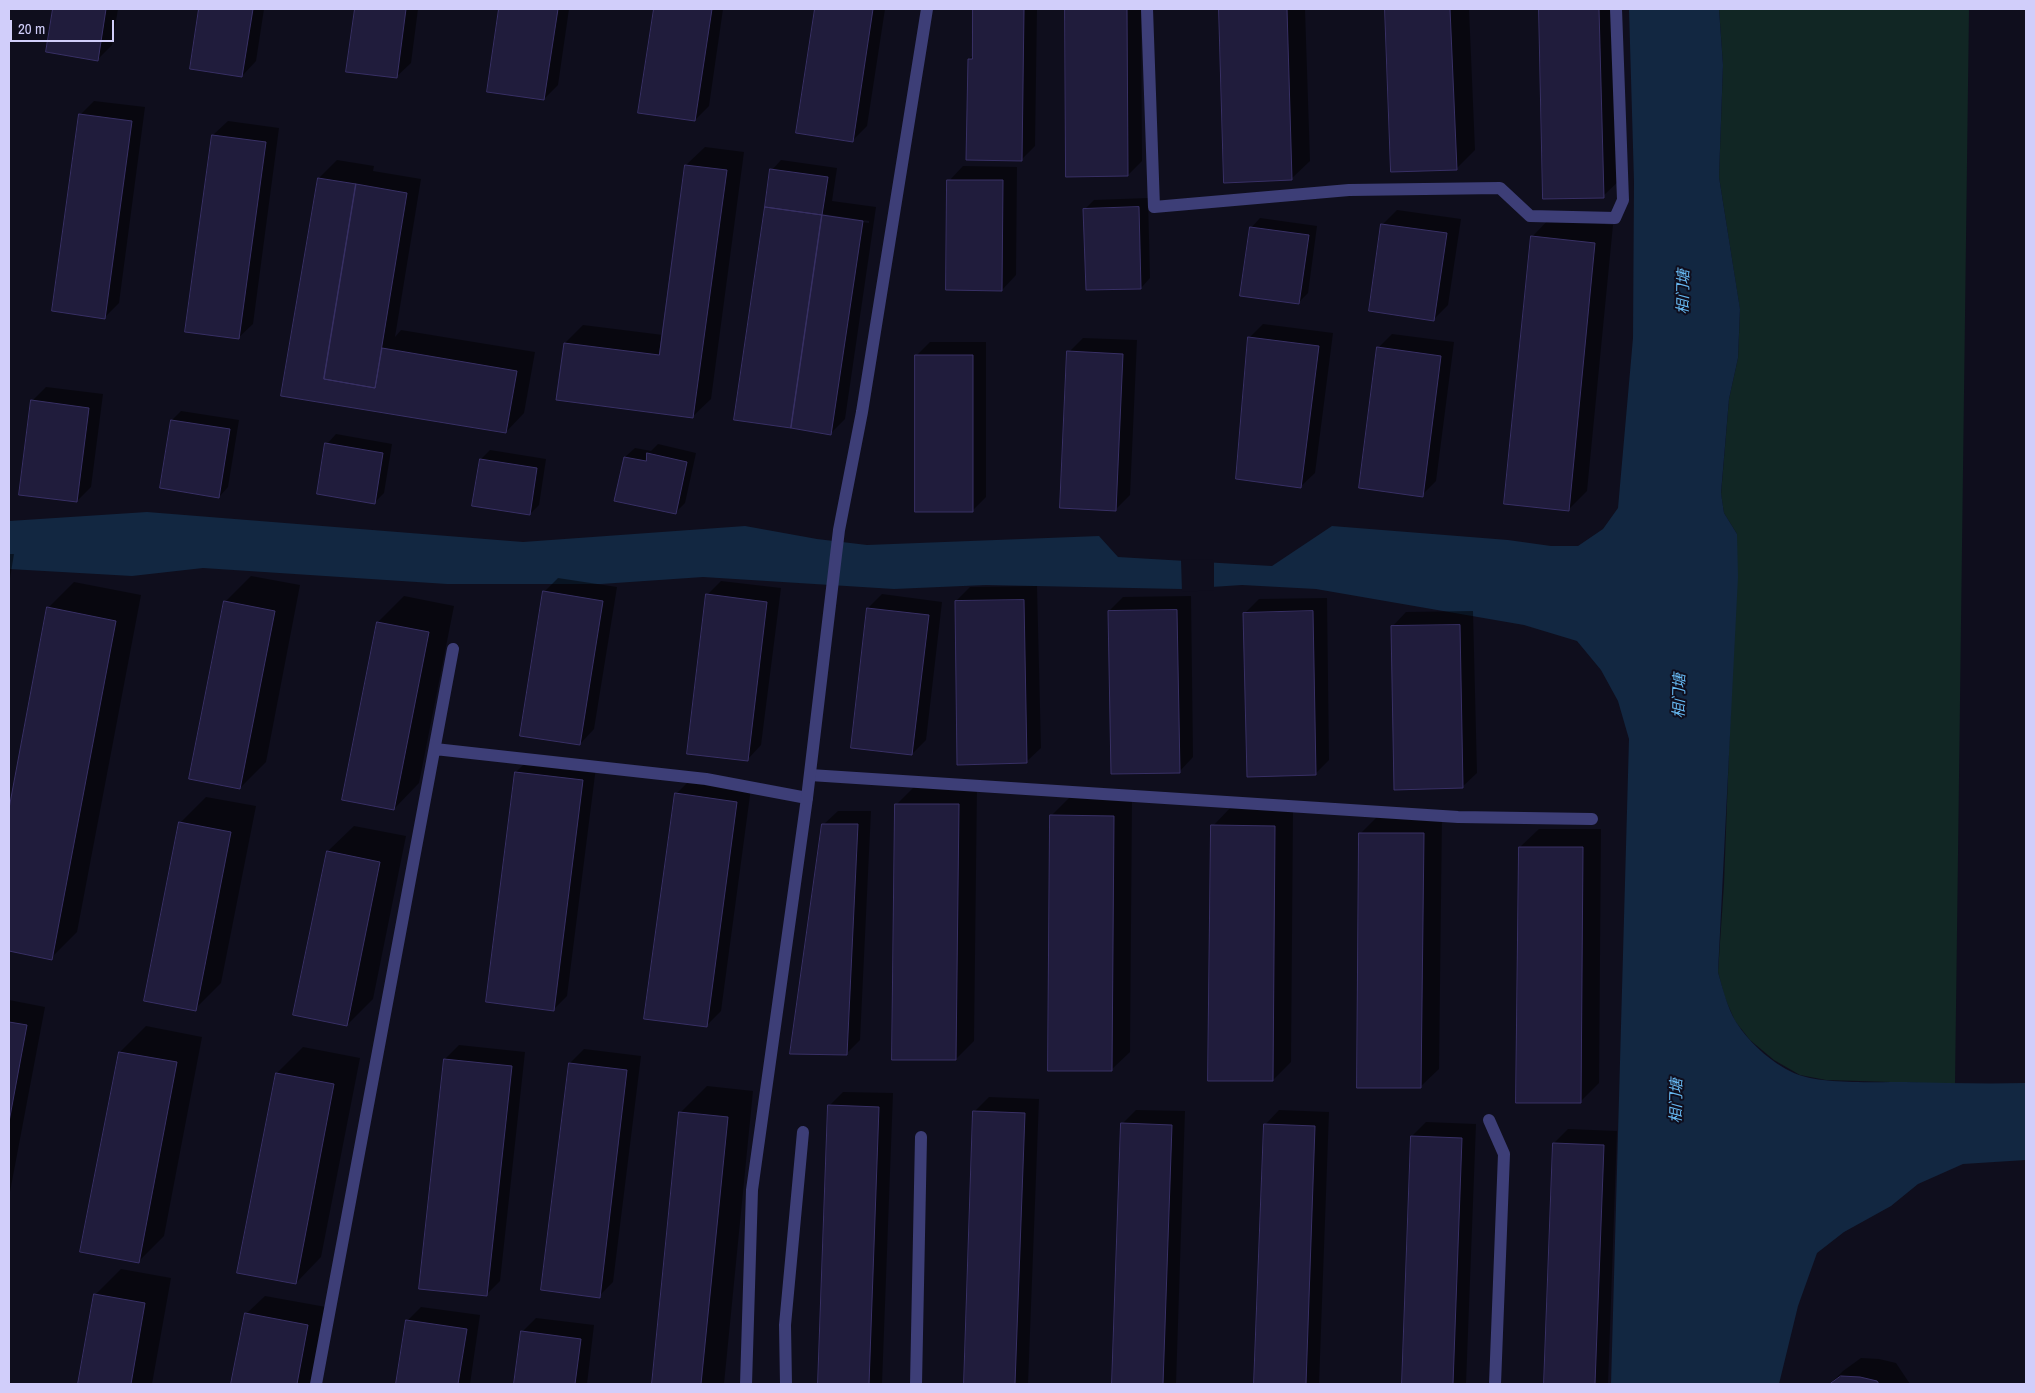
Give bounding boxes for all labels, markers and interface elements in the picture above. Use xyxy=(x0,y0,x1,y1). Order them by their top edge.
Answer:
scale bar xyxy=(12,10,116,42)
text: 20 m xyxy=(18,18,45,39)
water label: 相门塘 xyxy=(1675,269,1693,315)
water label: 相门塘 xyxy=(1671,673,1689,719)
water label: 相门塘 xyxy=(1668,1078,1686,1124)

